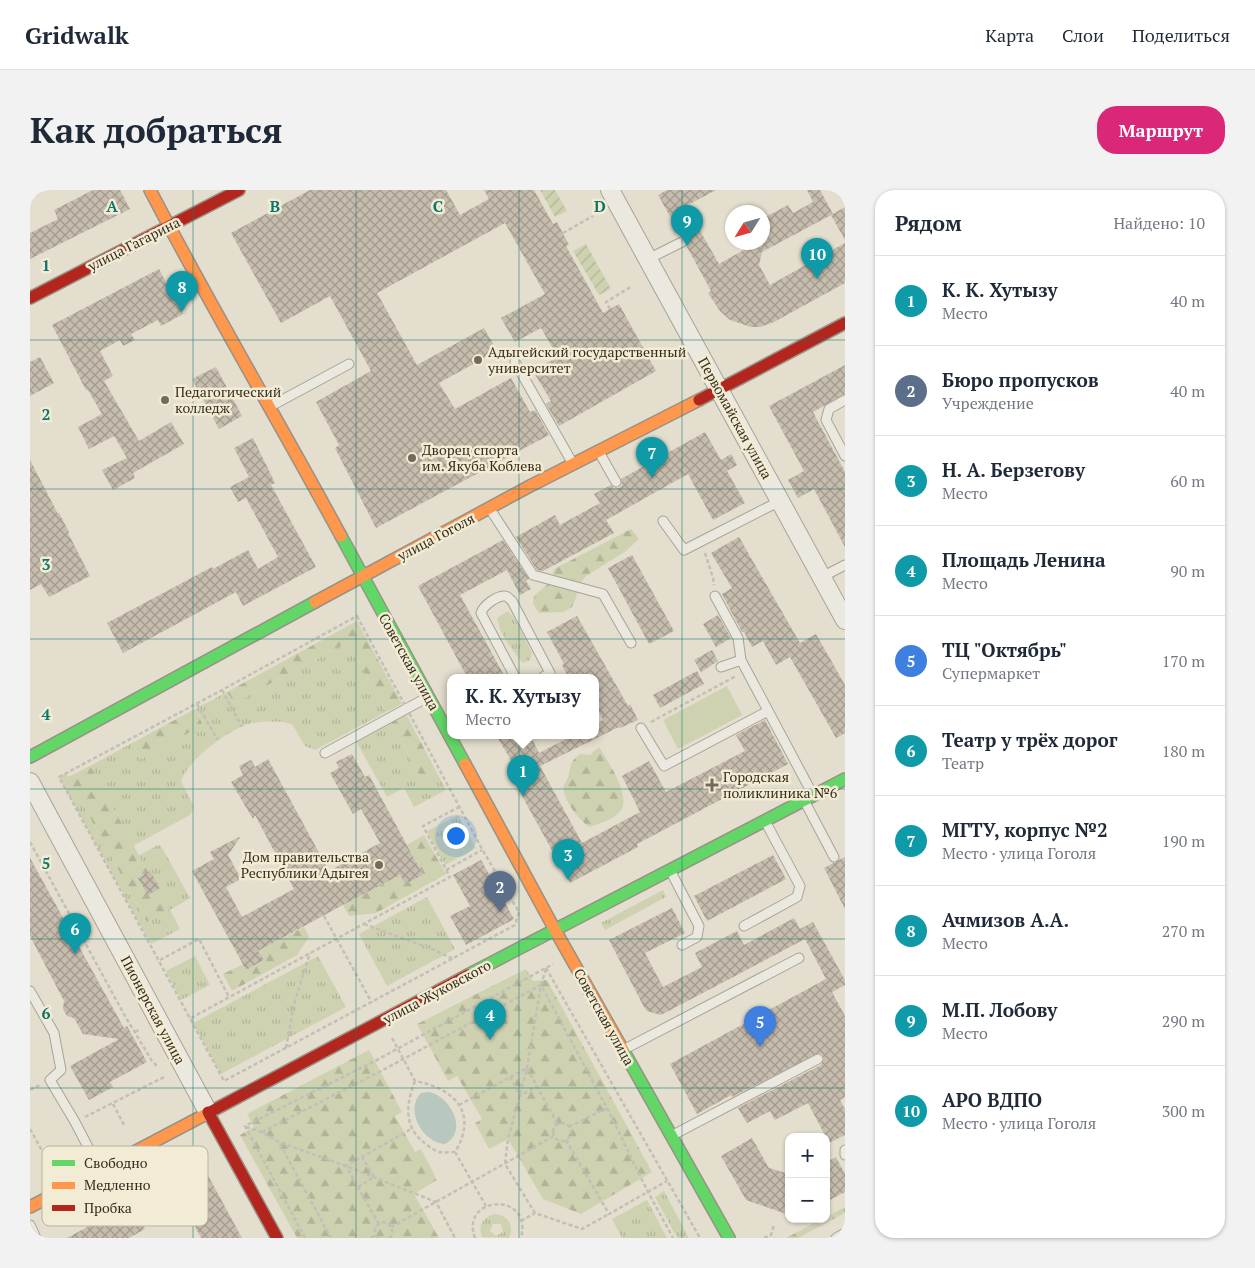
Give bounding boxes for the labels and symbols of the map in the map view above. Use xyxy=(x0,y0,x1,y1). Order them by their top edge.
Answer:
text: A xyxy=(106,195,118,217)
text: B xyxy=(270,195,280,217)
text: C xyxy=(433,195,443,217)
text: D xyxy=(594,195,606,217)
pin: 9 xyxy=(671,205,703,246)
north arrow xyxy=(725,205,770,250)
street label: улица Гагарина xyxy=(84,212,183,275)
pin: 10 xyxy=(801,238,833,279)
text: 1 xyxy=(41,254,51,276)
pin: 8 xyxy=(166,271,198,312)
place label: Адыгейский государственный университет xyxy=(487,342,687,377)
street label: Первомайская улица xyxy=(694,353,777,482)
marker: Адыгейский государственный университет xyxy=(472,354,484,366)
place label: Педагогический колледж xyxy=(175,382,282,417)
marker: Педагогический колледж xyxy=(159,394,171,406)
text: 2 xyxy=(41,403,51,425)
pin: 7 xyxy=(636,437,668,478)
place label: Дворец спорта им. Якуба Коблева xyxy=(422,440,542,475)
marker: Дворец спорта им. Якуба Коблева xyxy=(406,452,418,464)
street label: улица Гоголя xyxy=(393,508,478,565)
text: 3 xyxy=(41,553,51,575)
street label: Советская улица xyxy=(375,610,444,714)
text: 4 xyxy=(41,703,51,725)
pin: 1 xyxy=(507,755,539,796)
place label: Городская поликлиника №6 xyxy=(723,767,838,802)
marker: Городская поликлиника №6 xyxy=(705,778,719,792)
your location xyxy=(443,823,469,849)
pin: 3 xyxy=(552,839,584,880)
place label: Дом правительства Республики Адыгея xyxy=(241,847,369,882)
text: 5 xyxy=(41,852,51,874)
marker: Дом правительства Республики Адыгея xyxy=(373,859,385,871)
pin: 2 xyxy=(484,871,516,912)
pin: 6 xyxy=(59,913,91,954)
street label: Пионерская улица xyxy=(117,952,190,1067)
street label: улица Жуковского xyxy=(379,955,494,1028)
street label: Советская улица xyxy=(570,965,639,1069)
pin: 4 xyxy=(474,999,506,1040)
text: 6 xyxy=(41,1002,51,1024)
pin: 5 xyxy=(744,1006,776,1047)
legend xyxy=(42,1146,208,1226)
text: Свободно xyxy=(84,1153,148,1172)
text: Медленно xyxy=(84,1175,151,1194)
text: Пробка xyxy=(84,1198,132,1217)

